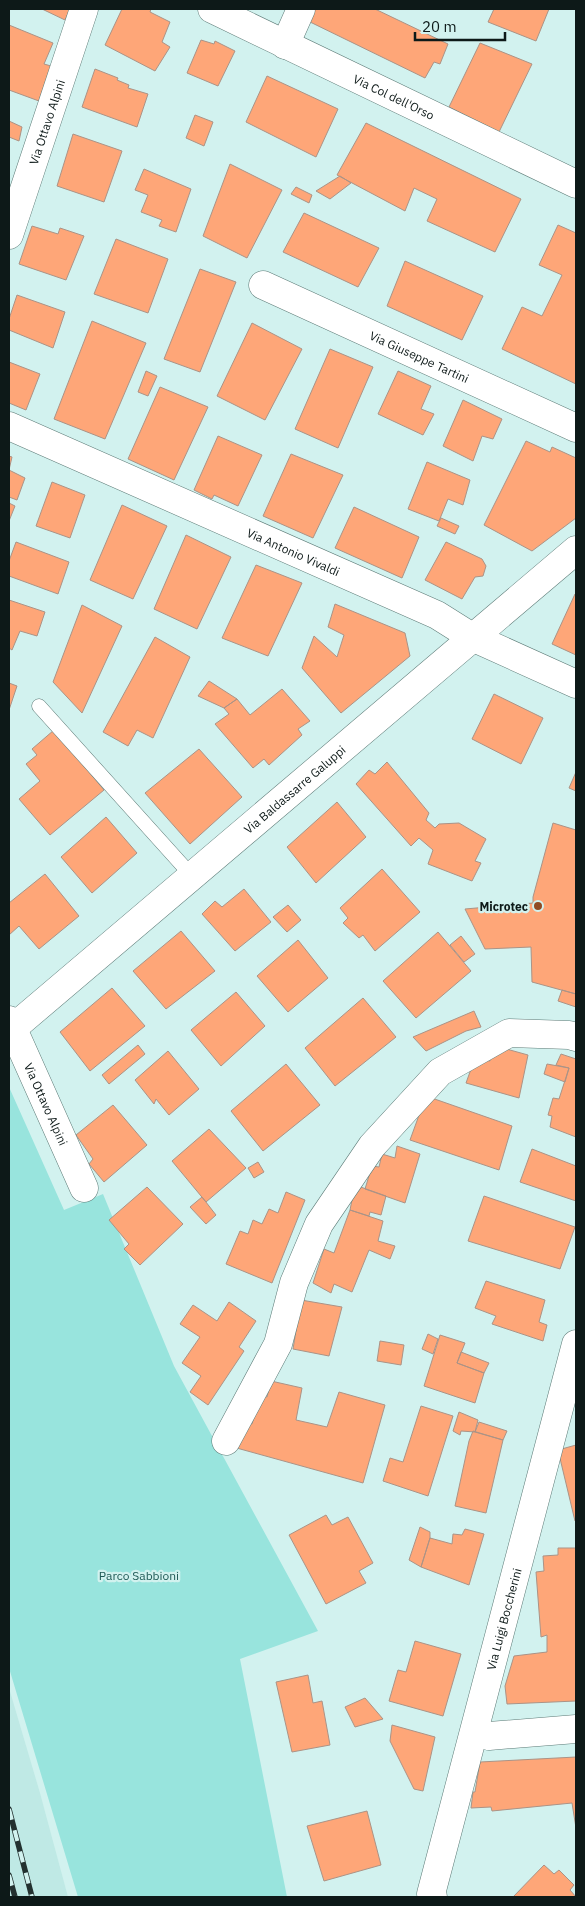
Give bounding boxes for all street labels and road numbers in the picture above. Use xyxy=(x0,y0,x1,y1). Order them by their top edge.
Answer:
street label: Via Col dell'Orso xyxy=(351,71,437,123)
street label: Via Ottavo Alpini xyxy=(25,77,68,167)
street label: Via Giuseppe Tartini xyxy=(367,327,471,386)
street label: Via Antonio Vivaldi xyxy=(245,525,342,579)
street label: Via Baldassarre Galuppi xyxy=(240,742,348,837)
street label: Via Ottavo Alpini xyxy=(22,1060,71,1148)
street label: Via Luigi Boccherini xyxy=(483,1566,524,1672)

